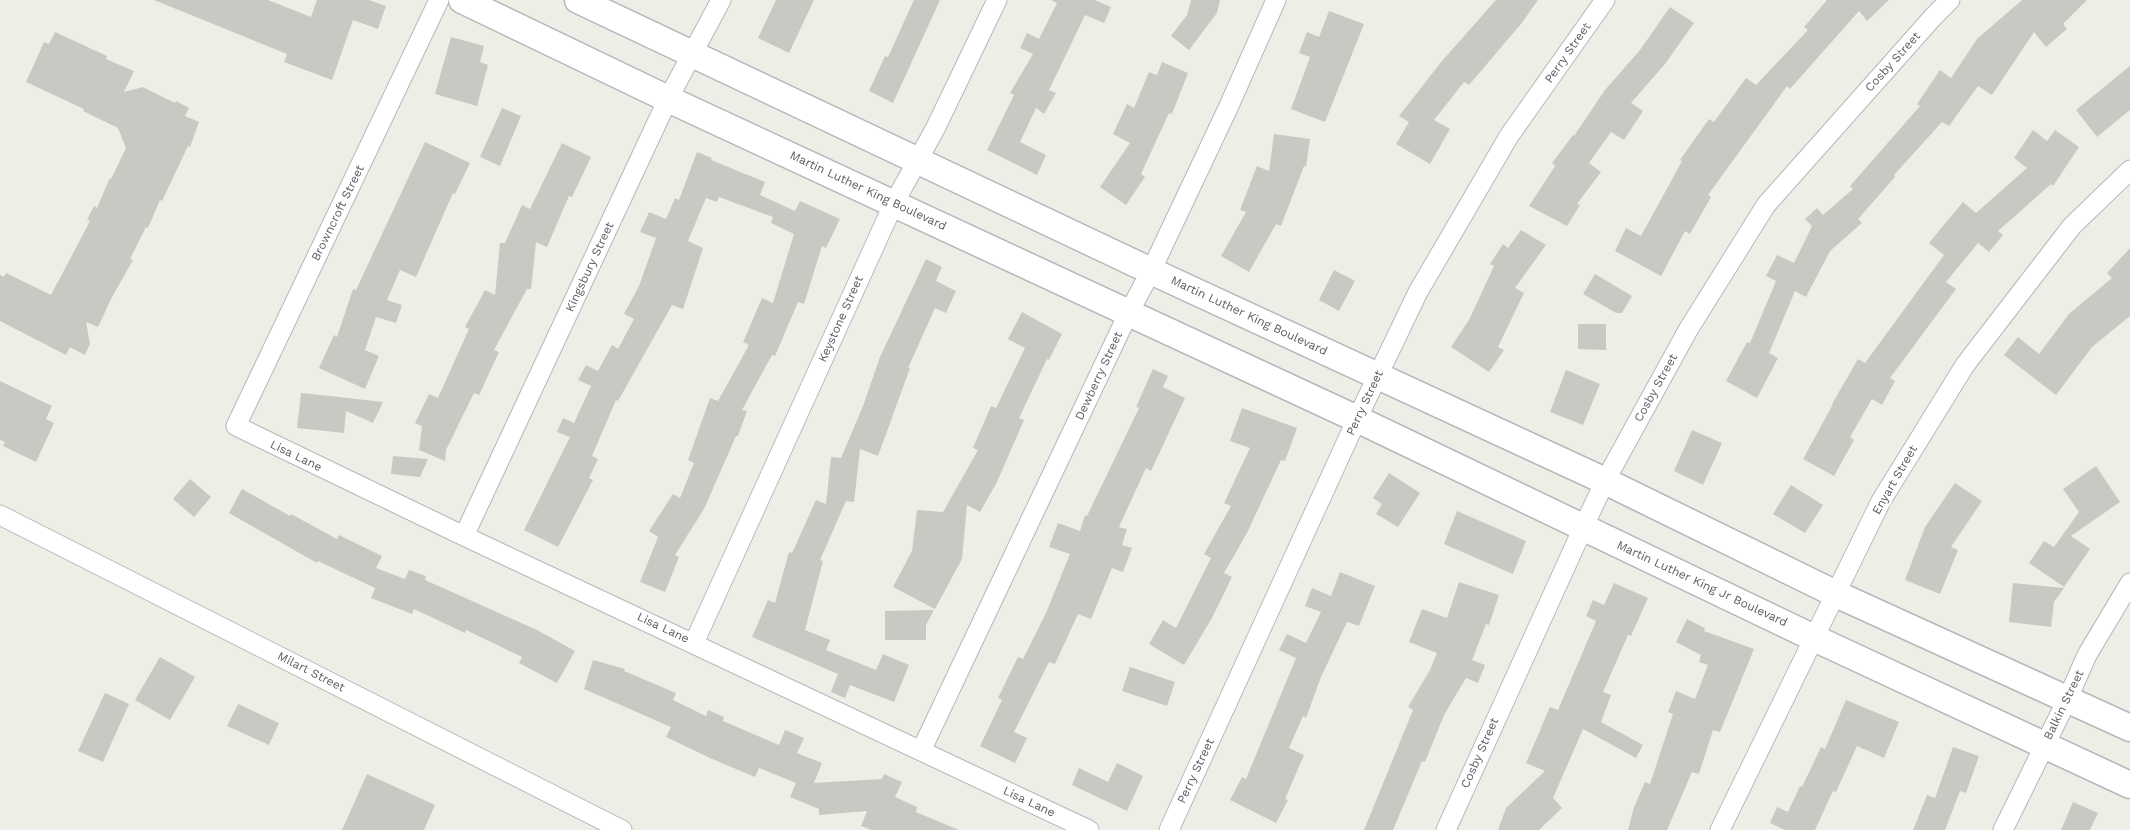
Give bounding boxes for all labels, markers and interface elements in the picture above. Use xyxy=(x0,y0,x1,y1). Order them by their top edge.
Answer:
street label: Perry Street xyxy=(1542,20,1594,86)
street label: Cosby Street xyxy=(1862,29,1924,95)
street label: Martin Luther King Boulevard xyxy=(787,148,949,234)
street label: Browncroft Street xyxy=(309,163,367,263)
street label: Kingsbury Street xyxy=(563,220,617,314)
street label: Martin Luther King Boulevard xyxy=(1168,273,1330,359)
street label: Keystone Street xyxy=(815,274,867,364)
street label: Dewberry Street xyxy=(1072,329,1126,423)
street label: Cosby Street xyxy=(1631,351,1681,425)
street label: Perry Street xyxy=(1344,368,1386,438)
street label: Lisa Lane xyxy=(268,437,324,475)
street label: Enyart Street xyxy=(1869,443,1921,517)
street label: Martin Luther King Jr Boulevard xyxy=(1614,538,1790,630)
street label: Lisa Lane xyxy=(635,610,691,646)
street label: Milart Street xyxy=(275,649,347,695)
street label: Balkin Street xyxy=(2041,668,2087,742)
street label: Cosby Street xyxy=(1458,716,1502,790)
street label: Perry Street xyxy=(1175,736,1217,806)
street label: Lisa Lane xyxy=(1001,784,1057,820)

